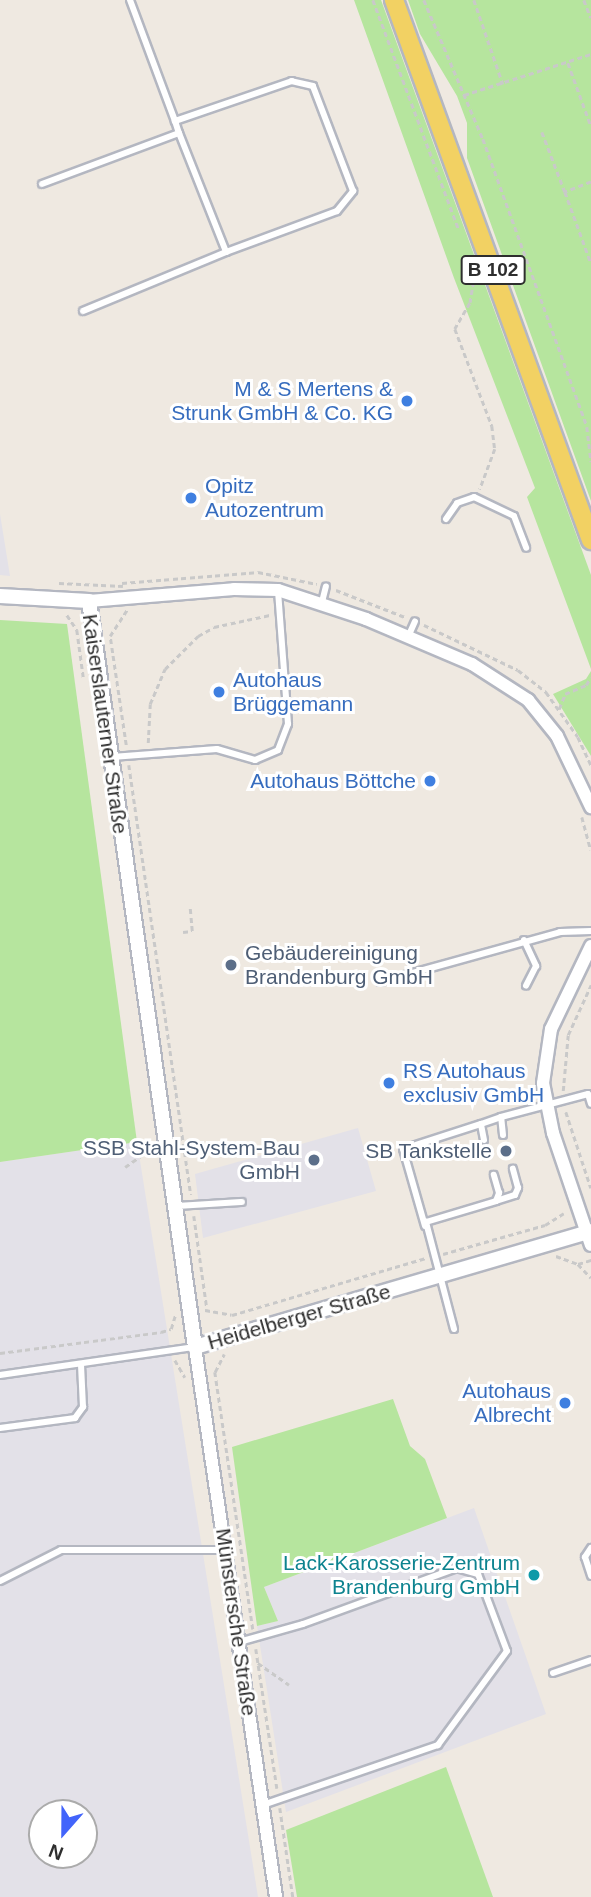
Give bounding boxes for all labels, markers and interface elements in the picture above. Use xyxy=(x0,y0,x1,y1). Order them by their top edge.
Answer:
road number: B 102 xyxy=(460,254,526,286)
place label: M & S Mertens & Strunk GmbH & Co. KG xyxy=(171,376,393,426)
marker: M & S Mertens & Strunk GmbH & Co. KG xyxy=(399,393,415,409)
place label: Opitz Autozentrum xyxy=(205,473,324,523)
marker: Opitz Autozentrum xyxy=(183,490,199,506)
street label: Kaiserslauterner Straße xyxy=(77,612,133,836)
place label: Autohaus Brüggemann xyxy=(233,667,353,717)
marker: Autohaus Brüggemann xyxy=(211,684,227,700)
place label: Autohaus Böttche xyxy=(250,768,416,794)
marker: Autohaus Böttche xyxy=(422,773,438,789)
place label: Gebäudereinigung Brandenburg GmbH xyxy=(245,940,433,990)
marker: Gebäudereinigung Brandenburg GmbH xyxy=(223,957,239,973)
place label: RS Autohaus exclusiv GmbH xyxy=(403,1058,544,1108)
marker: RS Autohaus exclusiv GmbH xyxy=(381,1075,397,1091)
place label: SSB Stahl-System-Bau GmbH xyxy=(83,1135,300,1185)
place label: SB Tankstelle xyxy=(365,1138,492,1164)
marker: SB Tankstelle xyxy=(498,1143,514,1159)
marker: SSB Stahl-System-Bau GmbH xyxy=(306,1152,322,1168)
street label: Heidelberger Straße xyxy=(205,1279,393,1355)
place label: Autohaus Albrecht xyxy=(462,1378,551,1428)
marker: Autohaus Albrecht xyxy=(557,1395,573,1411)
street label: Münstersche Straße xyxy=(210,1527,262,1717)
place label: Lack-Karosserie-Zentrum Brandenburg GmbH xyxy=(283,1550,520,1600)
marker: Lack-Karosserie-Zentrum Brandenburg GmbH xyxy=(526,1567,542,1583)
north arrow xyxy=(28,1799,98,1869)
text: N xyxy=(46,1840,66,1864)

